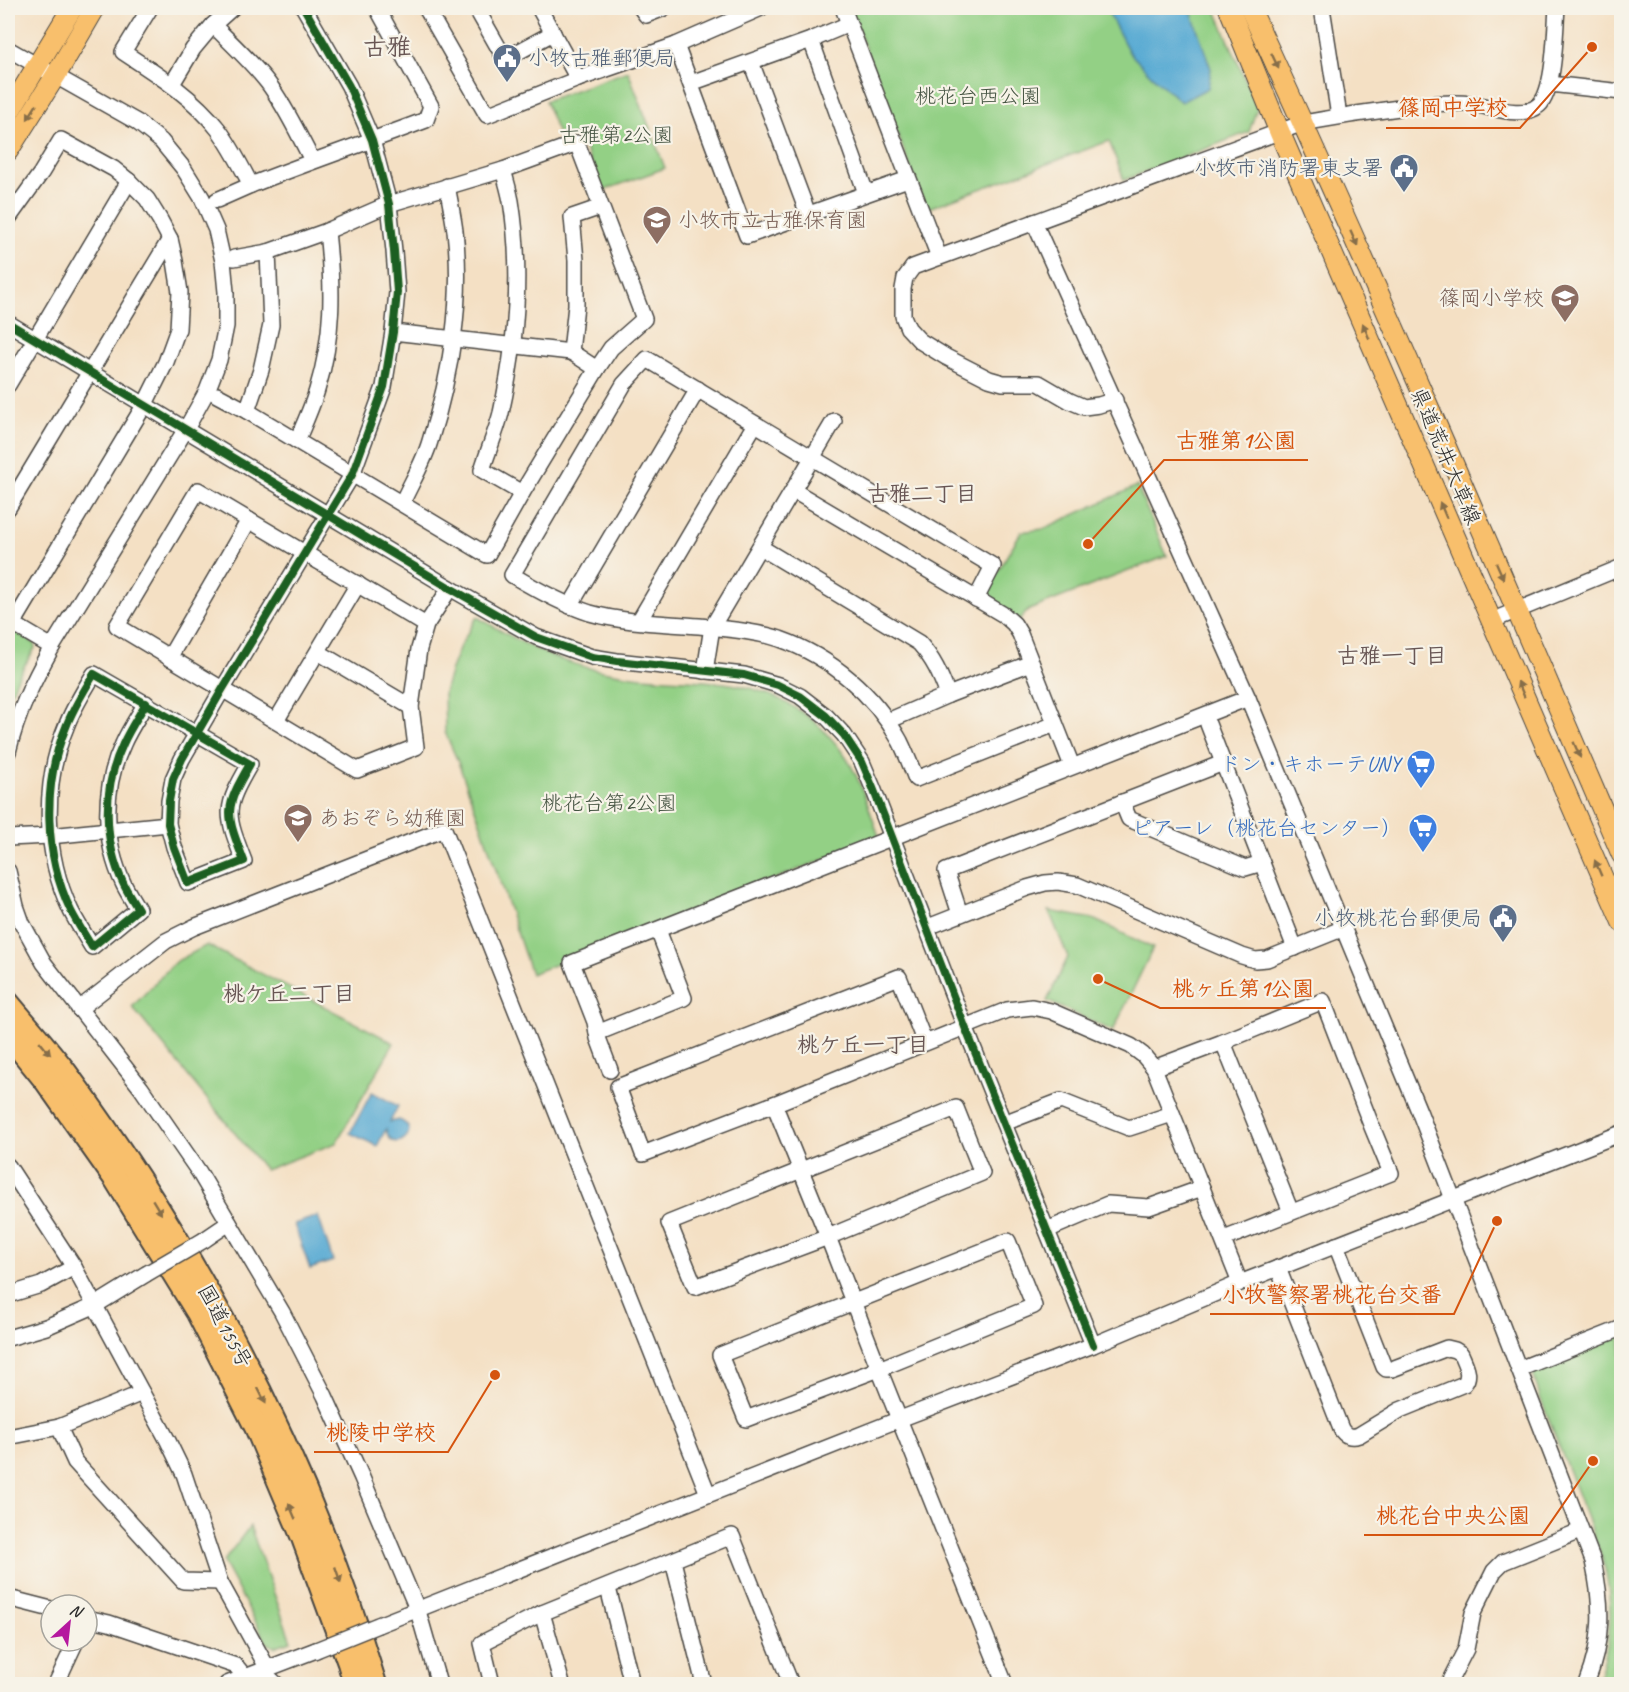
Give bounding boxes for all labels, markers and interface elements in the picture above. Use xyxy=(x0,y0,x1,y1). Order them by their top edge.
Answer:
district label: 古雅 xyxy=(363,32,411,62)
public building icon: 小牧古雅郵便局 xyxy=(491,42,523,84)
place label: 小牧古雅郵便局 xyxy=(528,45,675,71)
one-way arrow xyxy=(1270,52,1279,69)
park label: 桃花台西公園 xyxy=(915,83,1041,109)
callout: 篠岡中学校 xyxy=(1386,88,1520,128)
text: 篠岡中学校 xyxy=(1398,94,1508,122)
one-way arrow xyxy=(27,103,38,120)
park label: 古雅第2公園 xyxy=(559,122,673,148)
public building icon: 小牧市消防署東支署 xyxy=(1388,152,1420,194)
place label: 小牧市消防署東支署 xyxy=(1194,155,1383,181)
school or university icon: 小牧市立古雅保育園 xyxy=(641,204,673,246)
place label: 小牧市立古雅保育園 xyxy=(678,207,867,233)
one-way arrow xyxy=(1349,230,1359,248)
school or university icon: 篠岡小学校 xyxy=(1549,282,1581,324)
place label: 篠岡小学校 xyxy=(1439,285,1544,311)
one-way arrow xyxy=(1361,322,1371,340)
street label: 県道荒井大草線 xyxy=(1405,383,1487,529)
callout: 古雅第1公園 xyxy=(1164,420,1308,460)
text: 古雅第1公園 xyxy=(1176,427,1296,455)
district label: 古雅二丁目 xyxy=(867,480,977,508)
one-way arrow xyxy=(1438,501,1448,519)
one-way arrow xyxy=(1495,563,1504,580)
district label: 古雅一丁目 xyxy=(1337,642,1447,670)
one-way arrow xyxy=(1516,680,1525,698)
one-way arrow xyxy=(1572,742,1582,760)
supermarket icon: ドン・キホーテUNY xyxy=(1405,748,1437,790)
place label: ドン・キホーテUNY xyxy=(1220,751,1403,777)
park label: 桃花台第2公園 xyxy=(541,790,677,816)
school or university icon: あおぞら幼稚園 xyxy=(282,802,314,844)
place label: あおぞら幼稚園 xyxy=(319,805,466,831)
supermarket icon: ピアーレ（桃花台センター） xyxy=(1407,812,1439,854)
place label: ピアーレ（桃花台センター） xyxy=(1132,815,1402,841)
one-way arrow xyxy=(1593,859,1602,877)
public building icon: 小牧桃花台郵便局 xyxy=(1487,902,1519,944)
place label: 小牧桃花台郵便局 xyxy=(1314,905,1482,931)
callout: 桃ヶ丘第1公園 xyxy=(1160,968,1326,1008)
text: 桃ヶ丘第1公園 xyxy=(1172,975,1314,1003)
district label: 桃ケ丘二丁目 xyxy=(223,980,355,1008)
district label: 桃ケ丘一丁目 xyxy=(797,1031,929,1059)
one-way arrow xyxy=(38,1040,51,1055)
one-way arrow xyxy=(152,1199,163,1215)
callout: 小牧警察署桃花台交番 xyxy=(1210,1274,1454,1314)
street label: 国道155号 xyxy=(192,1280,258,1372)
text: 小牧警察署桃花台交番 xyxy=(1222,1281,1442,1309)
one-way arrow xyxy=(257,1388,267,1405)
callout: 桃陵中学校 xyxy=(314,1412,448,1452)
text: 桃陵中学校 xyxy=(326,1419,436,1447)
callout: 桃花台中央公園 xyxy=(1364,1495,1542,1535)
one-way arrow xyxy=(287,1502,297,1520)
text: 桃花台中央公園 xyxy=(1376,1502,1530,1530)
one-way arrow xyxy=(334,1567,344,1585)
north arrow xyxy=(39,1593,99,1653)
text: N xyxy=(66,1599,87,1623)

